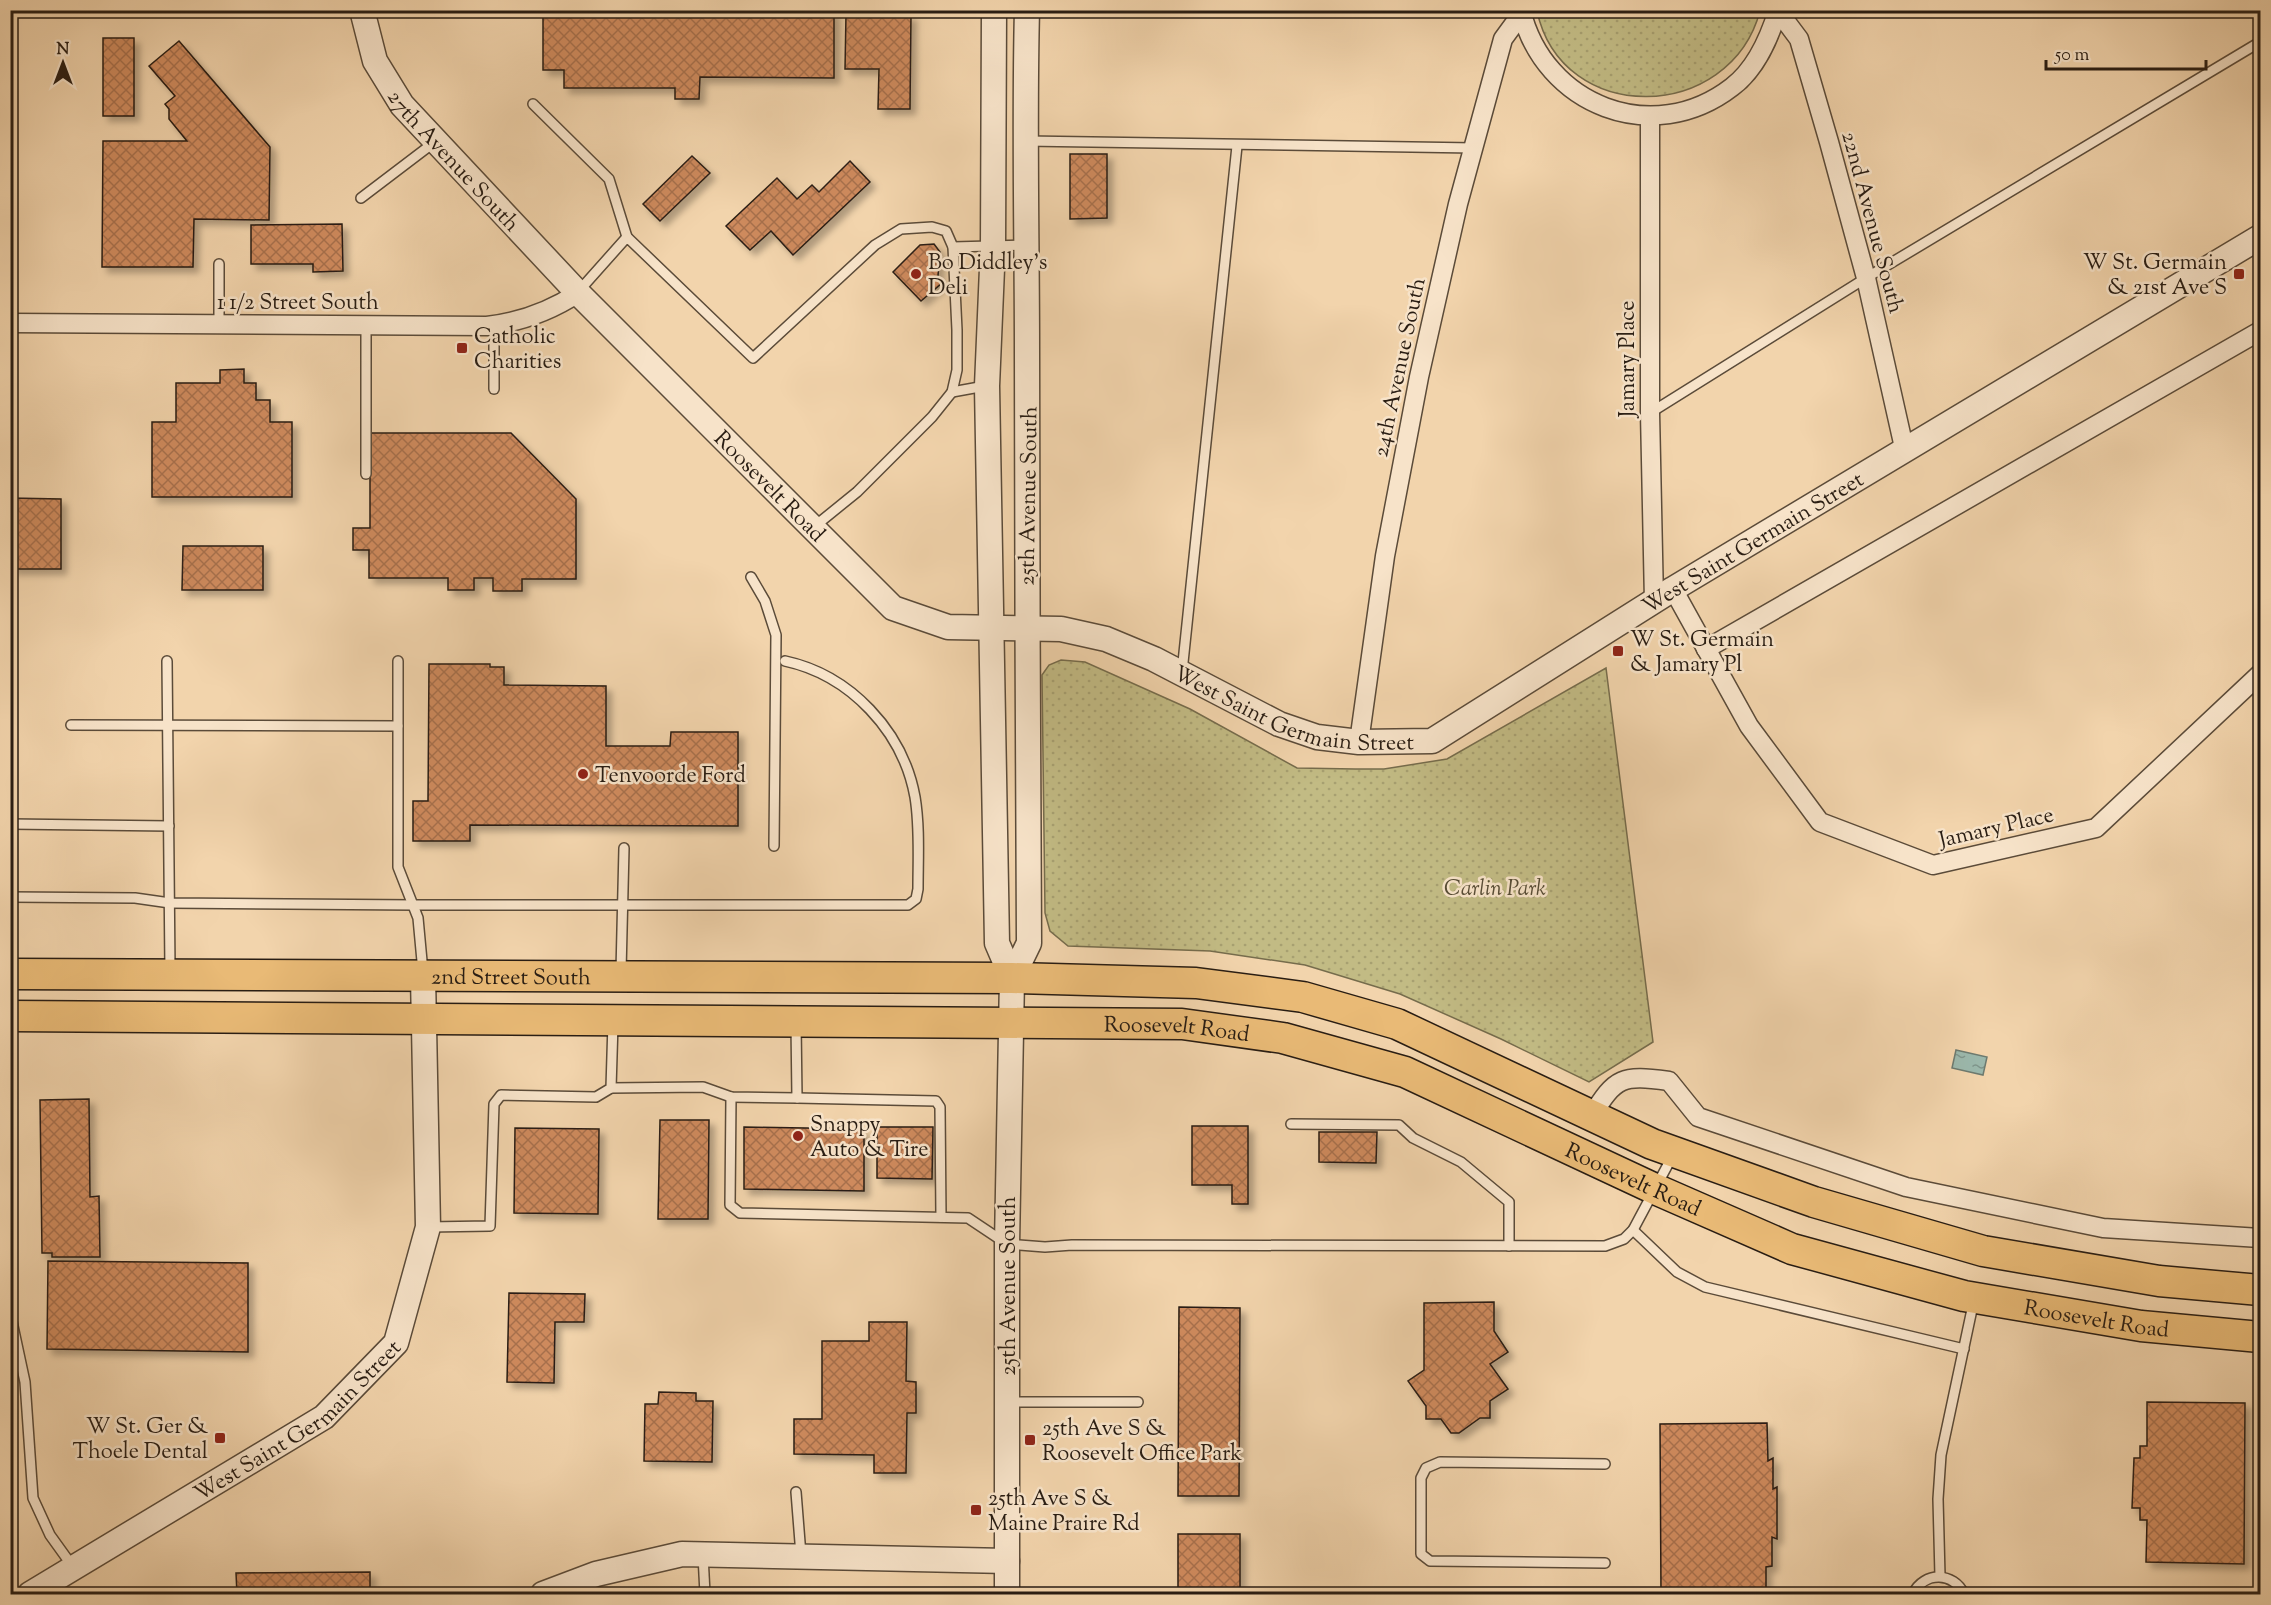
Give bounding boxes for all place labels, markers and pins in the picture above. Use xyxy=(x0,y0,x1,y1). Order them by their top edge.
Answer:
place label: Bo Diddley's Deli xyxy=(928,248,1047,305)
place label: W St. Germain & 21st Ave S xyxy=(2083,248,2227,305)
marker: Bo Diddley's Deli xyxy=(909,267,923,281)
marker: W St. Germain & 21st Ave S xyxy=(2232,267,2246,281)
place label: Catholic Charities xyxy=(474,322,561,379)
marker: Catholic Charities xyxy=(455,341,469,355)
place label: W St. Germain & Jamary Pl xyxy=(1630,625,1774,682)
marker: W St. Germain & Jamary Pl xyxy=(1611,644,1625,658)
place label: Tenvoorde Ford xyxy=(595,761,746,793)
marker: Tenvoorde Ford xyxy=(576,767,590,781)
place label: Snappy Auto & Tire xyxy=(810,1110,929,1167)
marker: Snappy Auto & Tire xyxy=(791,1129,805,1143)
place label: W St. Ger & Thoele Dental xyxy=(73,1412,208,1469)
place label: 25th Ave S & Roosevelt Office Park xyxy=(1042,1414,1242,1471)
marker: W St. Ger & Thoele Dental xyxy=(213,1431,227,1445)
marker: 25th Ave S & Roosevelt Office Park xyxy=(1023,1433,1037,1447)
place label: 25th Ave S & Maine Praire Rd xyxy=(988,1484,1140,1541)
marker: 25th Ave S & Maine Praire Rd xyxy=(969,1503,983,1517)

